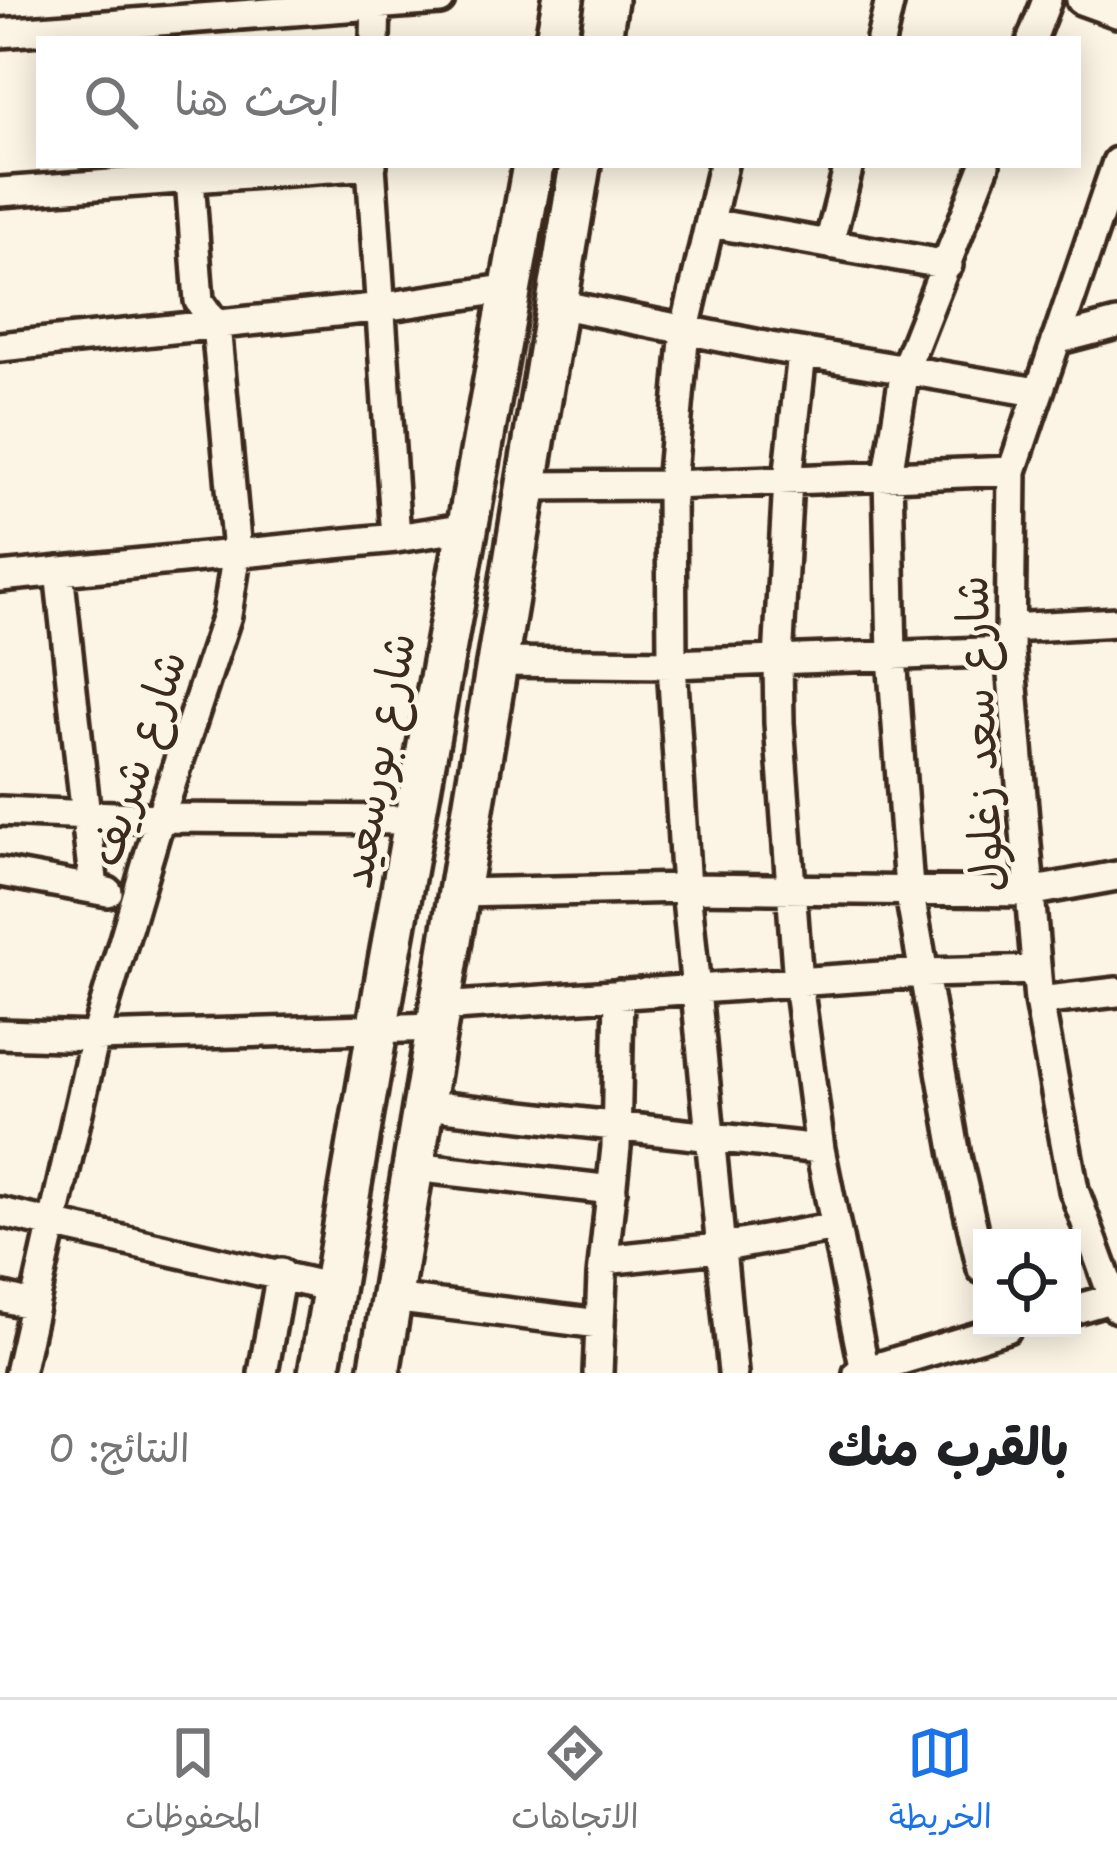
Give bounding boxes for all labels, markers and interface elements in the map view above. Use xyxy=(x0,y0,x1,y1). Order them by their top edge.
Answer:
search box xyxy=(36,36,1081,168)
icon: search xyxy=(78,69,144,135)
text: ابحث هنا xyxy=(174,69,340,129)
street label: شارع سعد زغلول xyxy=(941,574,1019,894)
street label: شارع بورسعيد xyxy=(325,628,431,893)
street label: شارع شريف xyxy=(74,642,202,874)
map controls xyxy=(973,1229,1081,1337)
button: locate xyxy=(973,1229,1081,1337)
text: بالقرب منك xyxy=(828,1413,1069,1481)
text: النتائج: 0 xyxy=(48,1422,190,1474)
tab: المحفوظات xyxy=(125,1720,261,1846)
tab: الاتجاهات xyxy=(511,1720,639,1846)
tab: الخريطة xyxy=(889,1720,992,1846)

